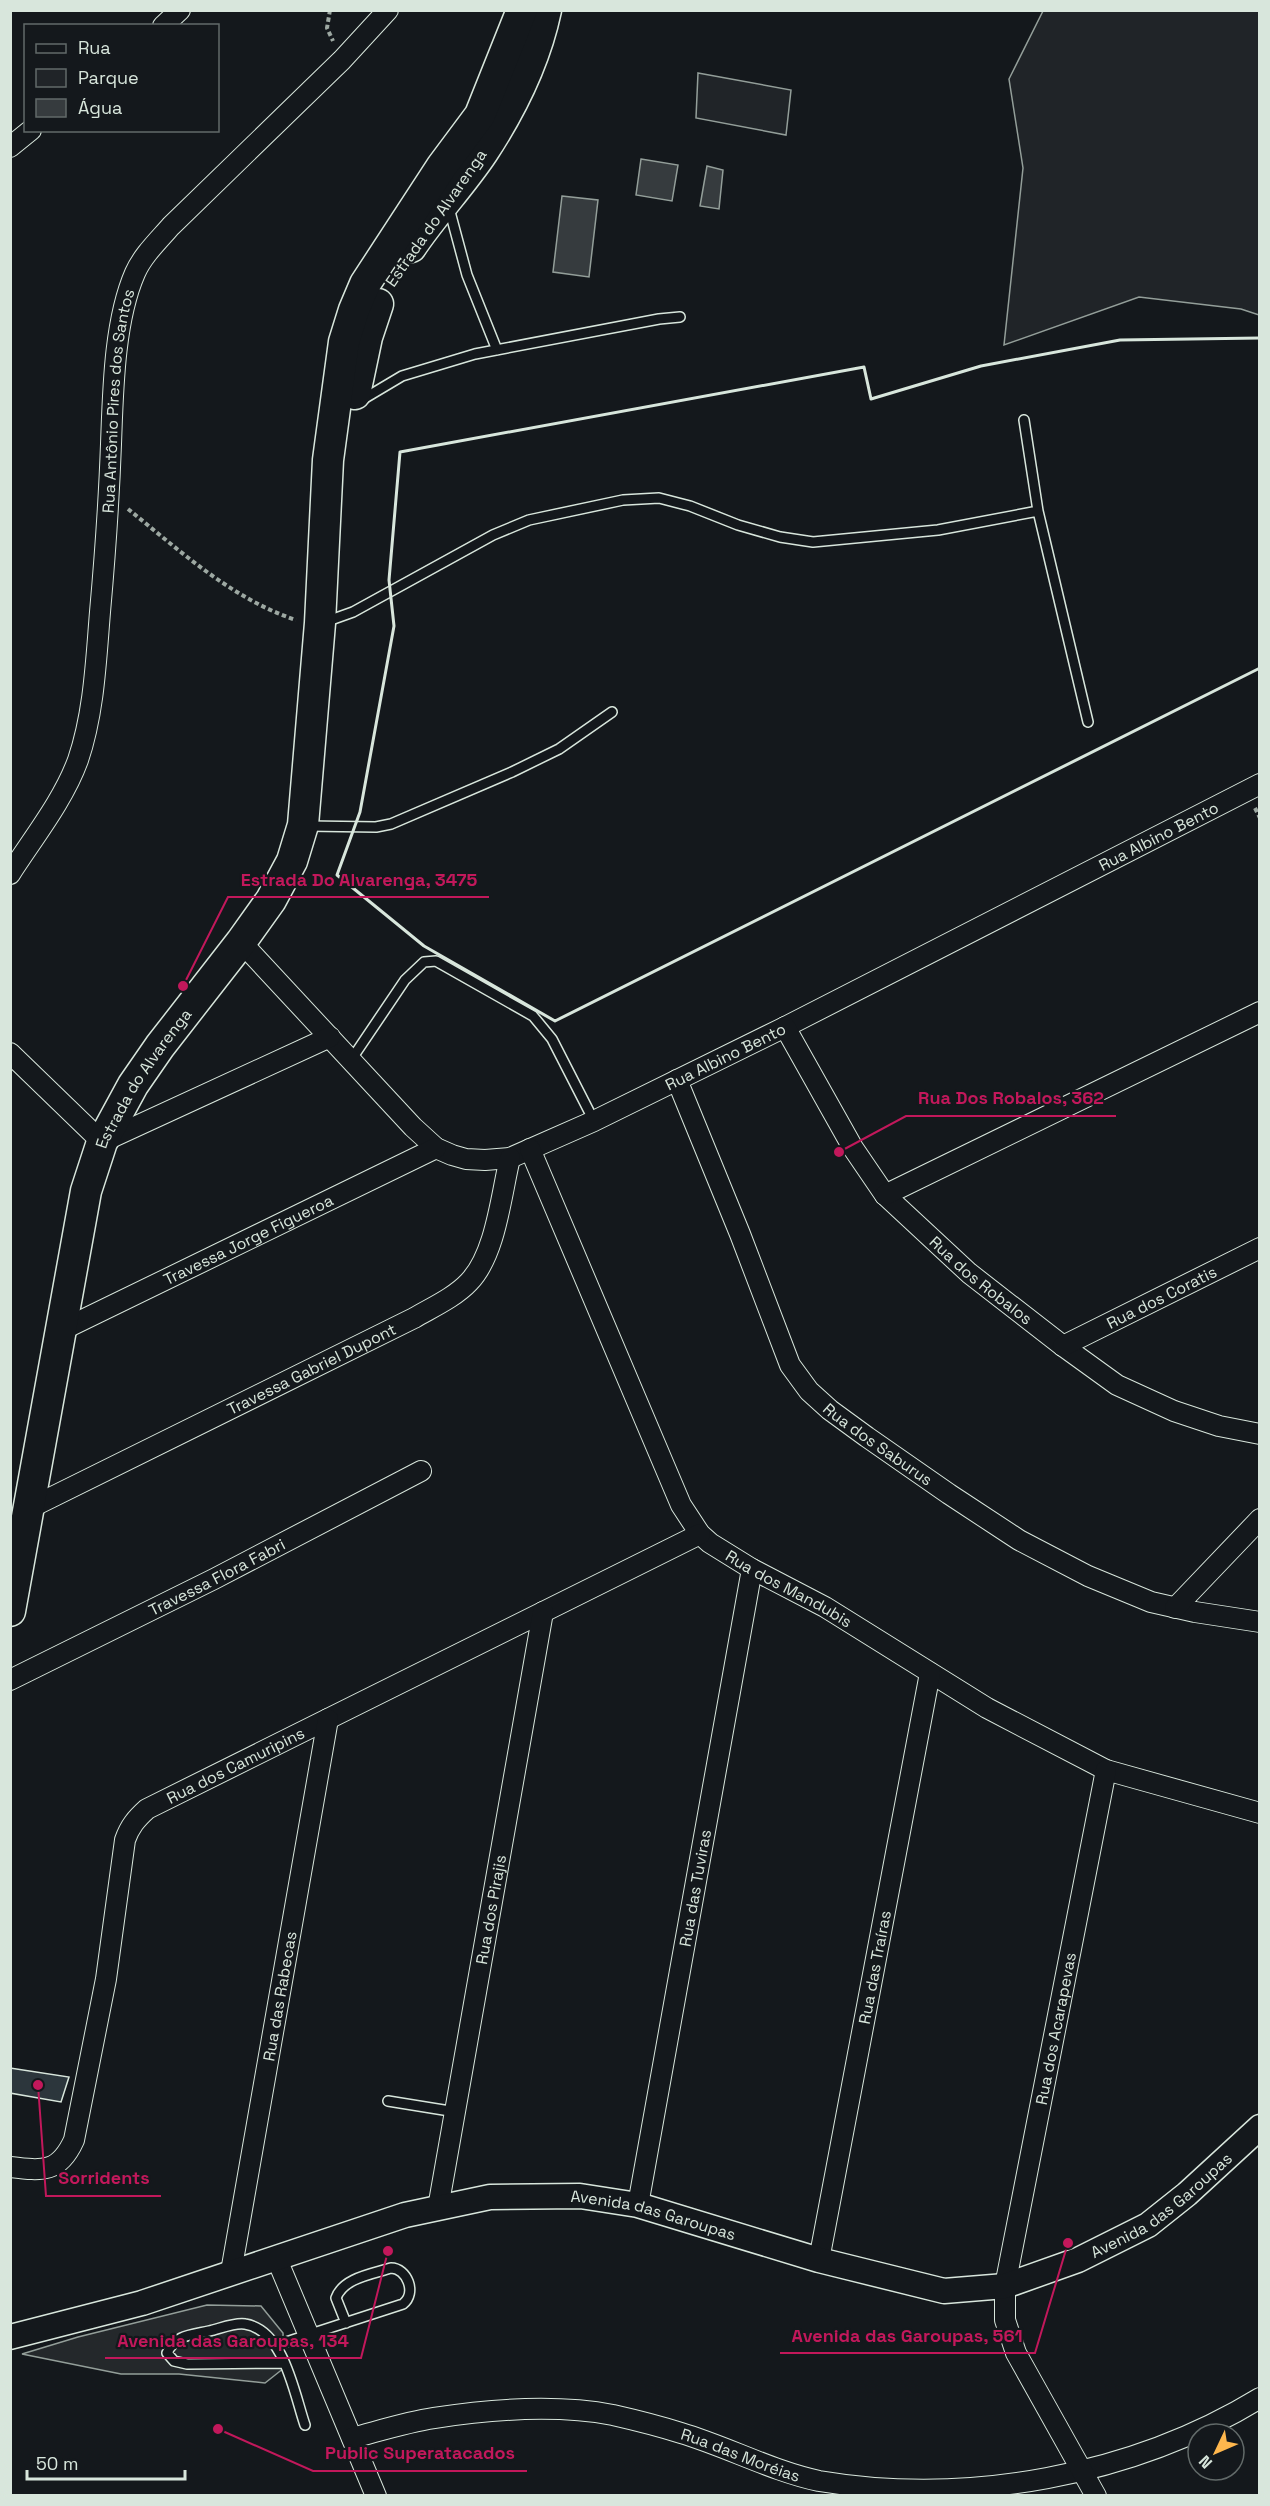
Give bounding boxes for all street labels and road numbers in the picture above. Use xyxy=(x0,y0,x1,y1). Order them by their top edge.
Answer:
street label: Estrada do Alvarenga xyxy=(381,145,491,291)
street label: Rua Antônio Pires dos Santos xyxy=(97,286,139,514)
street label: Rua Albino Bento xyxy=(1095,797,1222,875)
street label: Estrada do Alvarenga xyxy=(90,1004,196,1151)
street label: Rua Albino Bento xyxy=(662,1018,789,1095)
street label: Travessa Jorge Figueroa xyxy=(160,1189,336,1290)
street label: Rua dos Robalos xyxy=(925,1231,1037,1329)
street label: Rua dos Coratis xyxy=(1103,1261,1220,1333)
street label: Travessa Gabriel Dupont xyxy=(223,1318,399,1419)
street label: Rua dos Saburus xyxy=(819,1398,937,1490)
street label: Travessa Flora Fabri xyxy=(145,1533,288,1620)
street label: Rua dos Mandubis xyxy=(722,1545,856,1632)
street label: Rua dos Camuripins xyxy=(163,1722,308,1808)
street label: Rua das Tuviras xyxy=(674,1828,716,1948)
street label: Rua dos Pirajis xyxy=(471,1853,511,1966)
street label: Rua das Traíras xyxy=(853,1909,895,2026)
street label: Rua das Rabecas xyxy=(258,1930,301,2063)
street label: Rua dos Acarapevas xyxy=(1030,1950,1081,2107)
street label: Avenida das Garoupas xyxy=(1087,2148,1236,2263)
street label: Avenida das Garoupas xyxy=(570,2185,738,2245)
street label: Rua das Moréias xyxy=(678,2423,803,2486)

